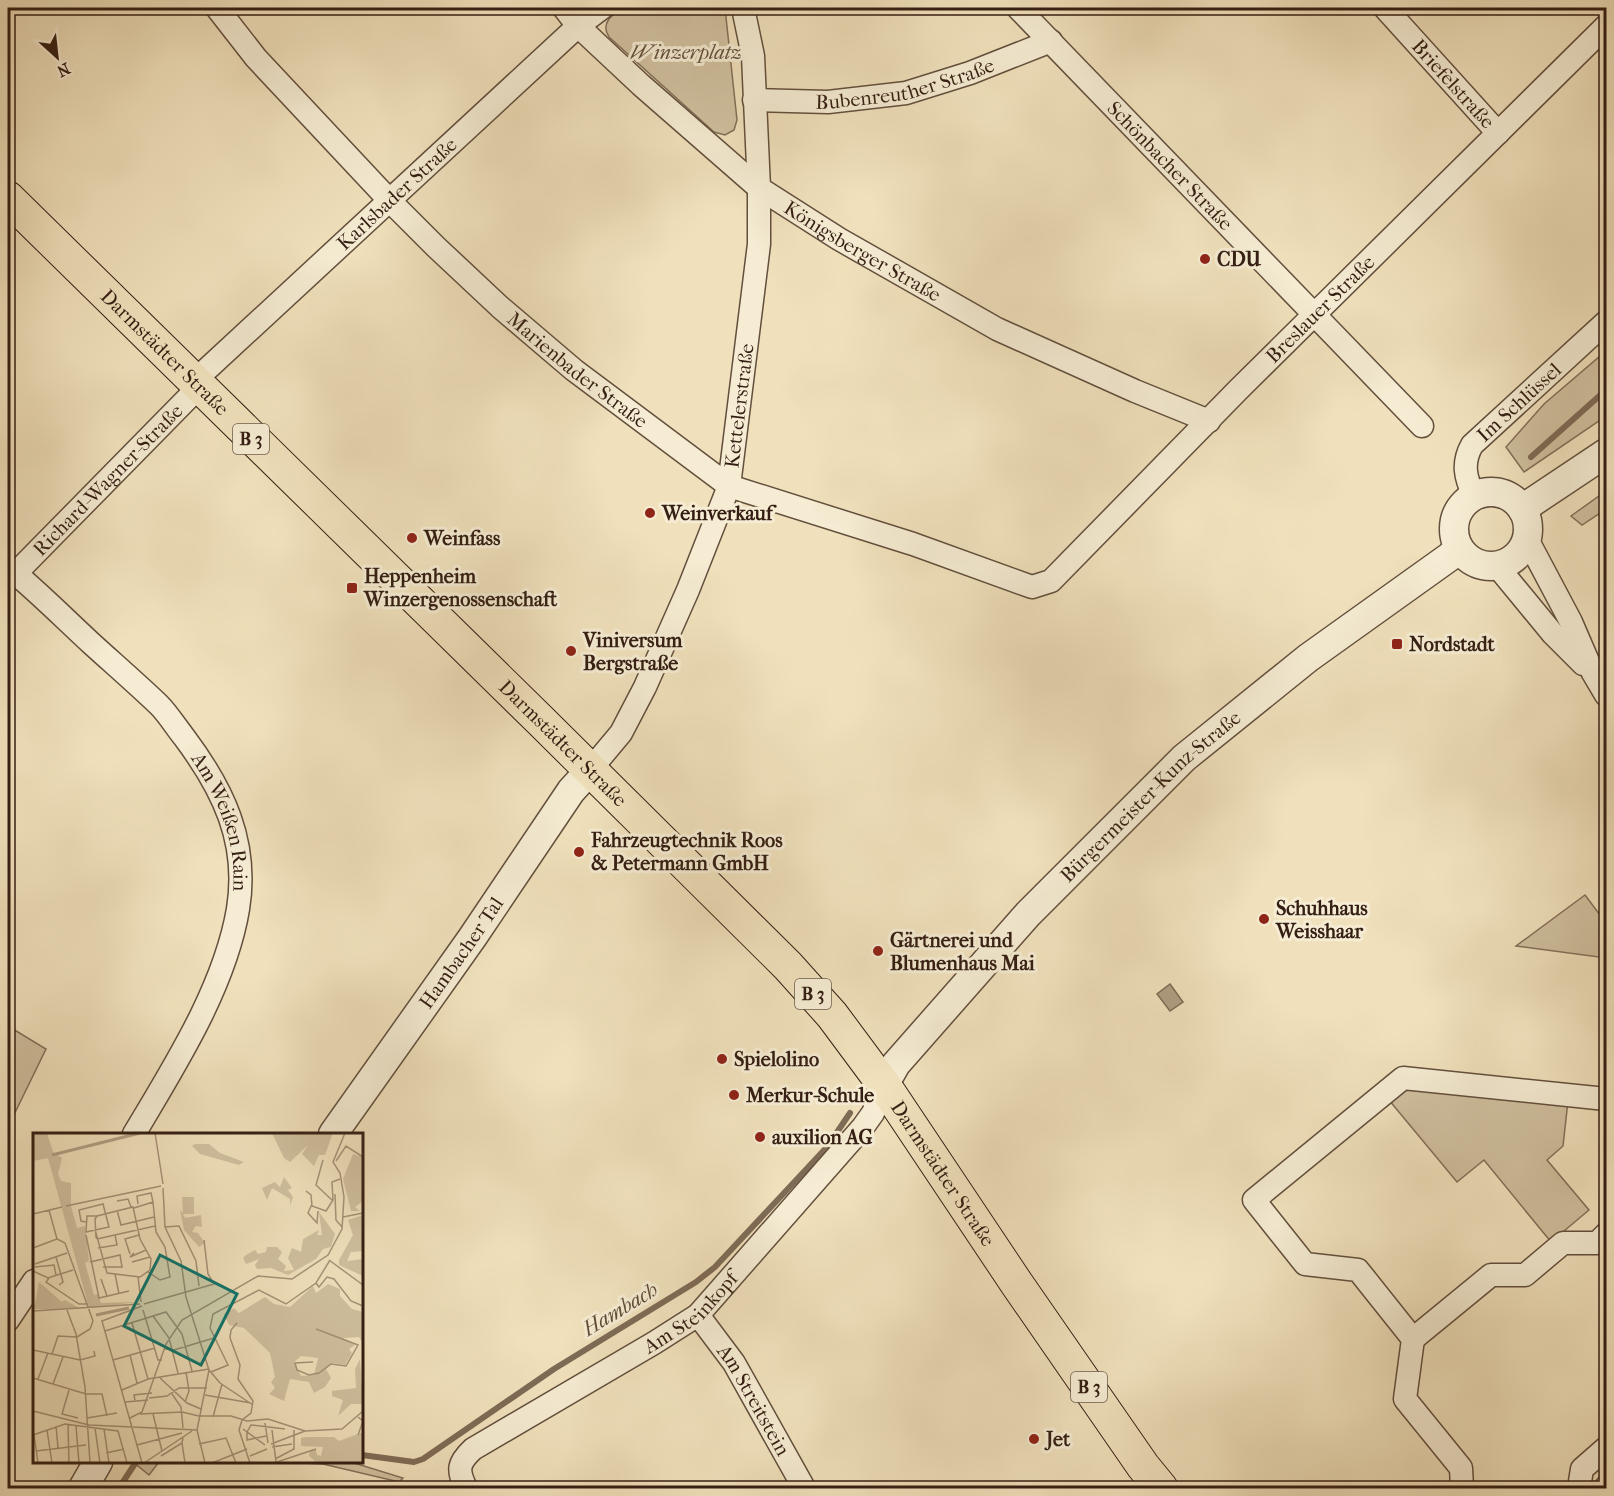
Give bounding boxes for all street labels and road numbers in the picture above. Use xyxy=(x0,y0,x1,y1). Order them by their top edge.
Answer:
street label: Briefelstraße xyxy=(1407,34,1500,133)
street label: Bubenreuther Straße xyxy=(815,53,997,114)
street label: Schönbacher Straße xyxy=(1103,96,1238,235)
street label: Karlsbader Straße xyxy=(332,133,462,255)
street label: Königsberger Straße xyxy=(780,196,945,306)
street label: Breslauer Straße xyxy=(1261,250,1379,367)
street label: Darmstädter Straße xyxy=(96,284,234,420)
street label: Marienbader Straße xyxy=(503,307,652,433)
street label: Kettelerstraße xyxy=(720,342,758,469)
street label: Im Schlüssel xyxy=(1472,357,1566,446)
street label: Richard-Wagner-Straße xyxy=(28,399,187,560)
road number: B 3 xyxy=(233,424,269,454)
street label: Darmstädter Straße xyxy=(494,675,632,811)
street label: Bürgermeister-Kunz-Straße xyxy=(1055,706,1245,887)
street label: Am Weißen Rain xyxy=(186,747,252,892)
street label: Hambacher Tal xyxy=(414,892,508,1013)
road number: B 3 xyxy=(795,979,831,1009)
street label: Darmstädter Straße xyxy=(886,1096,1000,1251)
street label: Am Steinkopf xyxy=(638,1264,745,1359)
street label: Am Streitstein xyxy=(712,1339,795,1460)
road number: B 3 xyxy=(1071,1372,1107,1402)

